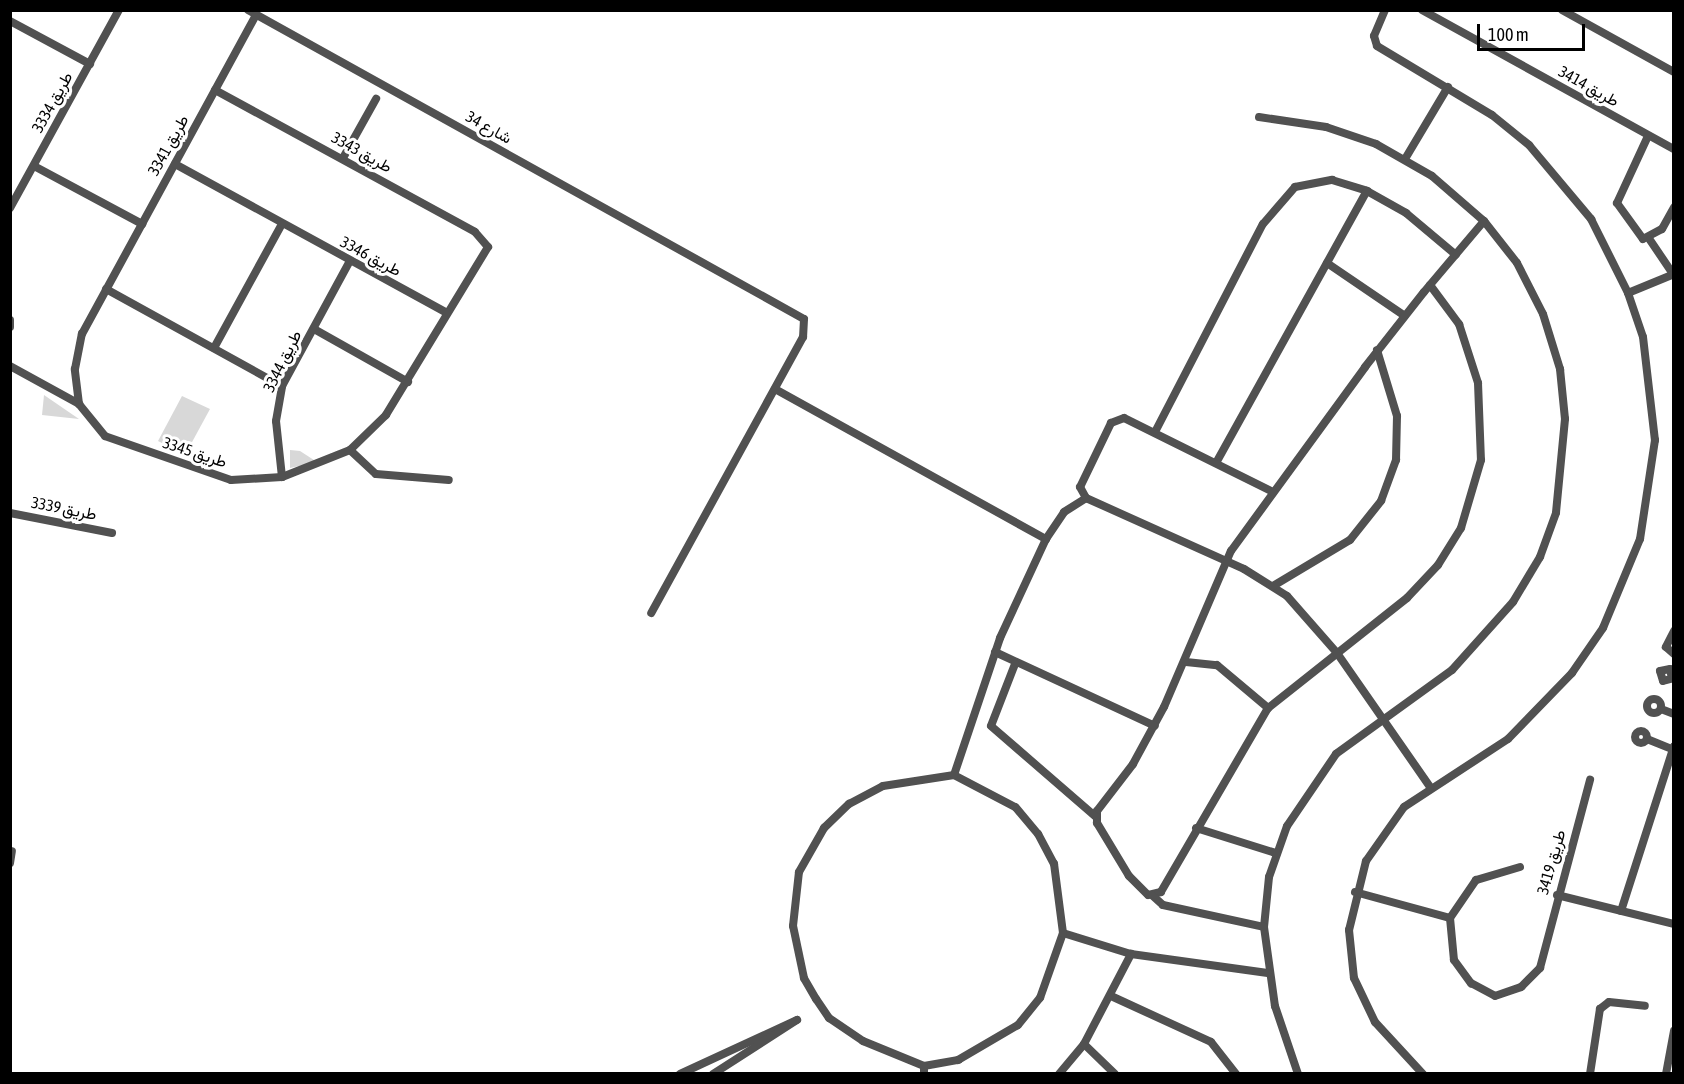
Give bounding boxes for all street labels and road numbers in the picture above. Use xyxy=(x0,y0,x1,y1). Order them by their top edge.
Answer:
street label: طريق 3414 xyxy=(1555,62,1623,110)
street label: طريق 3334 xyxy=(28,68,76,136)
street label: شارع 34 xyxy=(463,107,515,147)
street label: طريق 3341 xyxy=(144,111,192,179)
street label: طريق 3343 xyxy=(328,128,396,176)
street label: طريق 3346 xyxy=(337,232,405,280)
street label: طريق 3344 xyxy=(259,327,305,395)
street label: طريق 3345 xyxy=(161,433,229,471)
street label: طريق 3339 xyxy=(30,492,98,524)
street label: طريق 3419 xyxy=(1533,828,1569,896)

